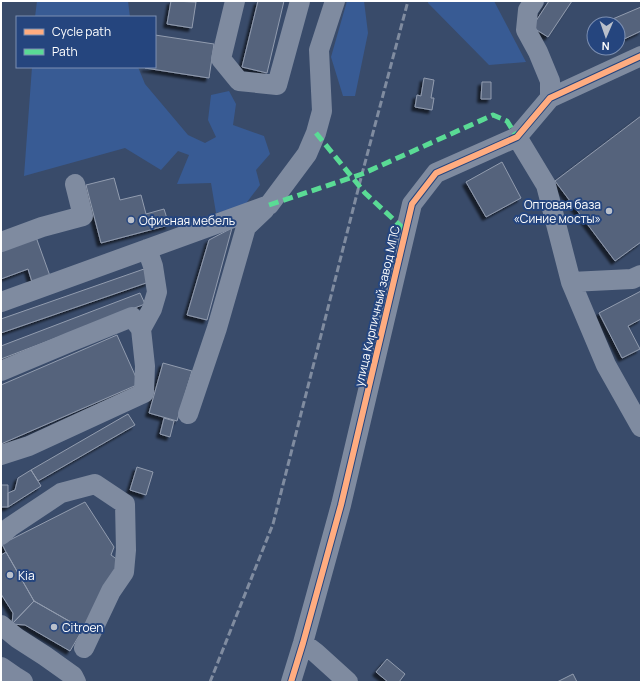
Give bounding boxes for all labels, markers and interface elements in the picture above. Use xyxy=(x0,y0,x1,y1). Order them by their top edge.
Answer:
legend xyxy=(16,16,156,68)
north arrow xyxy=(586,16,626,56)
text: Cycle path xyxy=(52,23,111,40)
text: N xyxy=(601,39,610,54)
text: Path xyxy=(52,43,78,60)
place label: Оптовая база «Синие мосты» xyxy=(513,196,601,227)
marker: Оптовая база «Синие мосты» xyxy=(604,206,614,216)
place label: Офисная мебель xyxy=(139,212,235,229)
marker: Офисная мебель xyxy=(126,215,136,225)
street label: улица Кирпичный завод МПС xyxy=(350,223,404,388)
place label: Kia xyxy=(18,567,35,584)
marker: Kia xyxy=(5,570,15,580)
place label: Citroen xyxy=(62,619,103,636)
marker: Citroen xyxy=(49,622,59,632)

